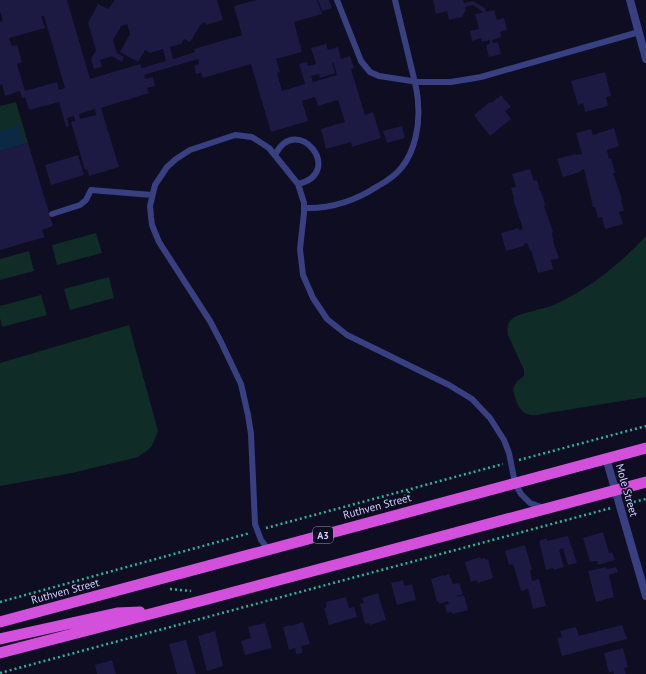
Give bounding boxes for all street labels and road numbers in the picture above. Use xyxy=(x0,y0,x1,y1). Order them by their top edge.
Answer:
street label: Mole Street xyxy=(613,462,641,518)
street label: Ruthven Street xyxy=(341,490,413,522)
road number: A3 xyxy=(313,527,333,543)
street label: Ruthven Street xyxy=(29,575,101,607)

